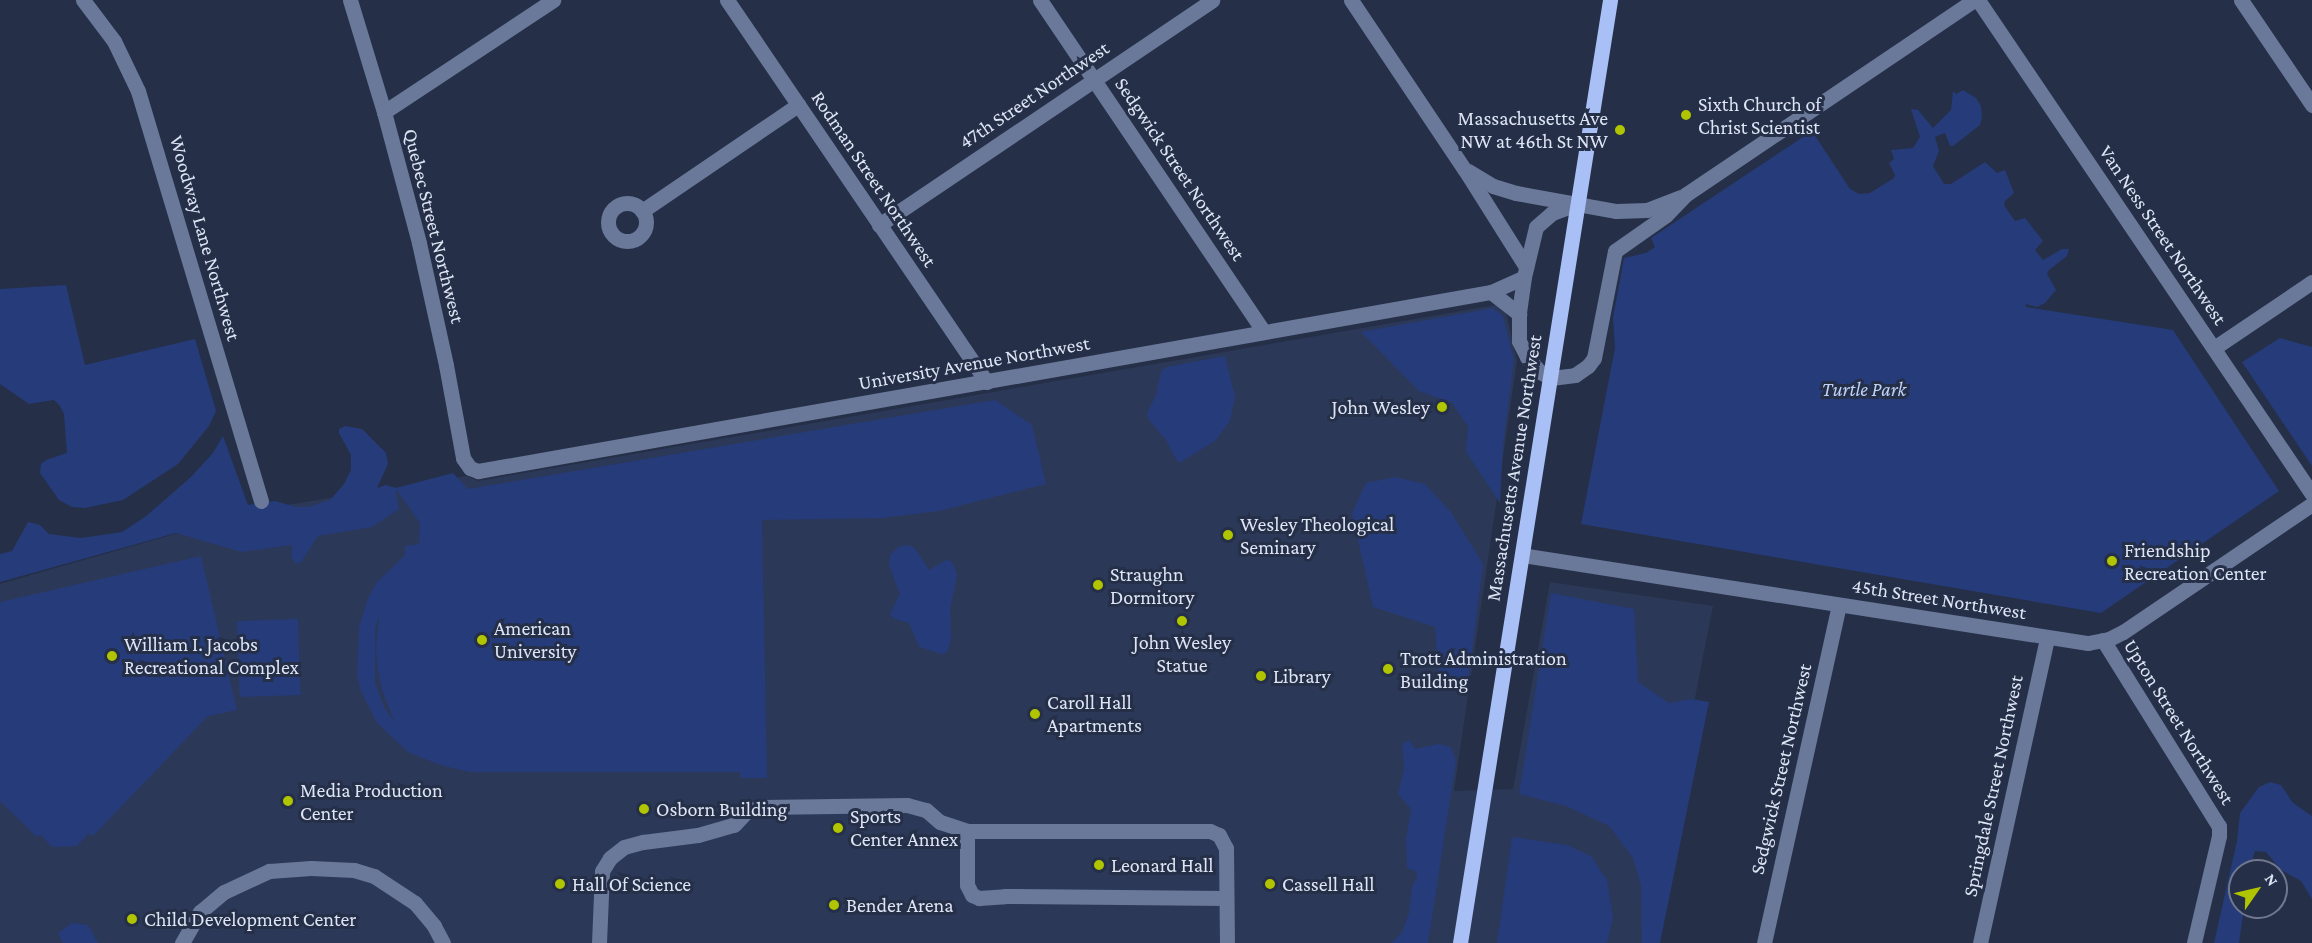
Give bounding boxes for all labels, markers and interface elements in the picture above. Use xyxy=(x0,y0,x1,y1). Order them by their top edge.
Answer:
street label: 47th Street Northwest xyxy=(954,36,1114,154)
street label: Sedgwick Street Northwest xyxy=(1110,73,1250,265)
street label: Rodman Street Northwest xyxy=(806,87,942,271)
place label: Sixth Church of Christ Scientist xyxy=(1698,92,1821,139)
place label: Massachusetts Ave NW at 46th St NW xyxy=(1458,106,1608,153)
marker: Sixth Church of Christ Scientist xyxy=(1679,108,1693,122)
marker: Massachusetts Ave NW at 46th St NW xyxy=(1613,123,1627,137)
street label: Quebec Street Northwest xyxy=(398,126,470,326)
street label: Woodway Lane Northwest xyxy=(164,133,246,343)
street label: Van Ness Street Northwest xyxy=(2094,141,2232,329)
street label: University Avenue Northwest xyxy=(857,331,1091,395)
street label: Massachusetts Avenue Northwest xyxy=(1481,333,1547,603)
park label: Turtle Park xyxy=(1822,377,1906,401)
place label: John Wesley xyxy=(1332,395,1430,419)
marker: John Wesley xyxy=(1435,400,1449,414)
place label: Wesley Theological Seminary xyxy=(1240,512,1394,559)
marker: Wesley Theological Seminary xyxy=(1221,528,1235,542)
place label: Friendship Recreation Center xyxy=(2124,538,2267,585)
marker: Friendship Recreation Center xyxy=(2105,554,2119,568)
place label: Straughn Dormitory xyxy=(1110,562,1194,609)
street label: 45th Street Northwest xyxy=(1850,573,2028,625)
marker: Straughn Dormitory xyxy=(1091,578,1105,592)
marker: John Wesley Statue xyxy=(1175,614,1189,628)
place label: American University xyxy=(494,616,577,663)
place label: John Wesley Statue xyxy=(1133,630,1231,677)
place label: William I. Jacobs Recreational Complex xyxy=(124,632,299,679)
marker: American University xyxy=(475,633,489,647)
street label: Upton Street Northwest xyxy=(2118,635,2240,809)
place label: Trott Administration Building xyxy=(1400,646,1567,693)
marker: William I. Jacobs Recreational Complex xyxy=(105,649,119,663)
street label: Sedgwick Street Northwest xyxy=(1745,661,1817,877)
marker: Trott Administration Building xyxy=(1381,662,1395,676)
place label: Library xyxy=(1273,664,1331,688)
marker: Library xyxy=(1254,669,1268,683)
street label: Springdale Street Northwest xyxy=(1958,673,2028,899)
place label: Caroll Hall Apartments xyxy=(1047,690,1142,737)
marker: Caroll Hall Apartments xyxy=(1028,707,1042,721)
place label: Media Production Center xyxy=(300,778,443,825)
marker: Media Production Center xyxy=(281,794,295,808)
place label: Osborn Building xyxy=(656,797,787,821)
marker: Osborn Building xyxy=(637,802,651,816)
place label: Sports Center Annex xyxy=(850,804,958,851)
marker: Sports Center Annex xyxy=(831,821,845,835)
place label: Leonard Hall xyxy=(1111,853,1214,877)
marker: Leonard Hall xyxy=(1092,858,1106,872)
north arrow xyxy=(2228,859,2288,919)
text: N xyxy=(2262,870,2282,889)
place label: Hall Of Science xyxy=(572,872,691,896)
place label: Cassell Hall xyxy=(1282,872,1375,896)
marker: Hall Of Science xyxy=(553,877,567,891)
marker: Cassell Hall xyxy=(1263,877,1277,891)
place label: Bender Arena xyxy=(846,893,953,917)
marker: Bender Arena xyxy=(827,898,841,912)
place label: Child Development Center xyxy=(144,907,356,931)
marker: Child Development Center xyxy=(125,912,139,926)

